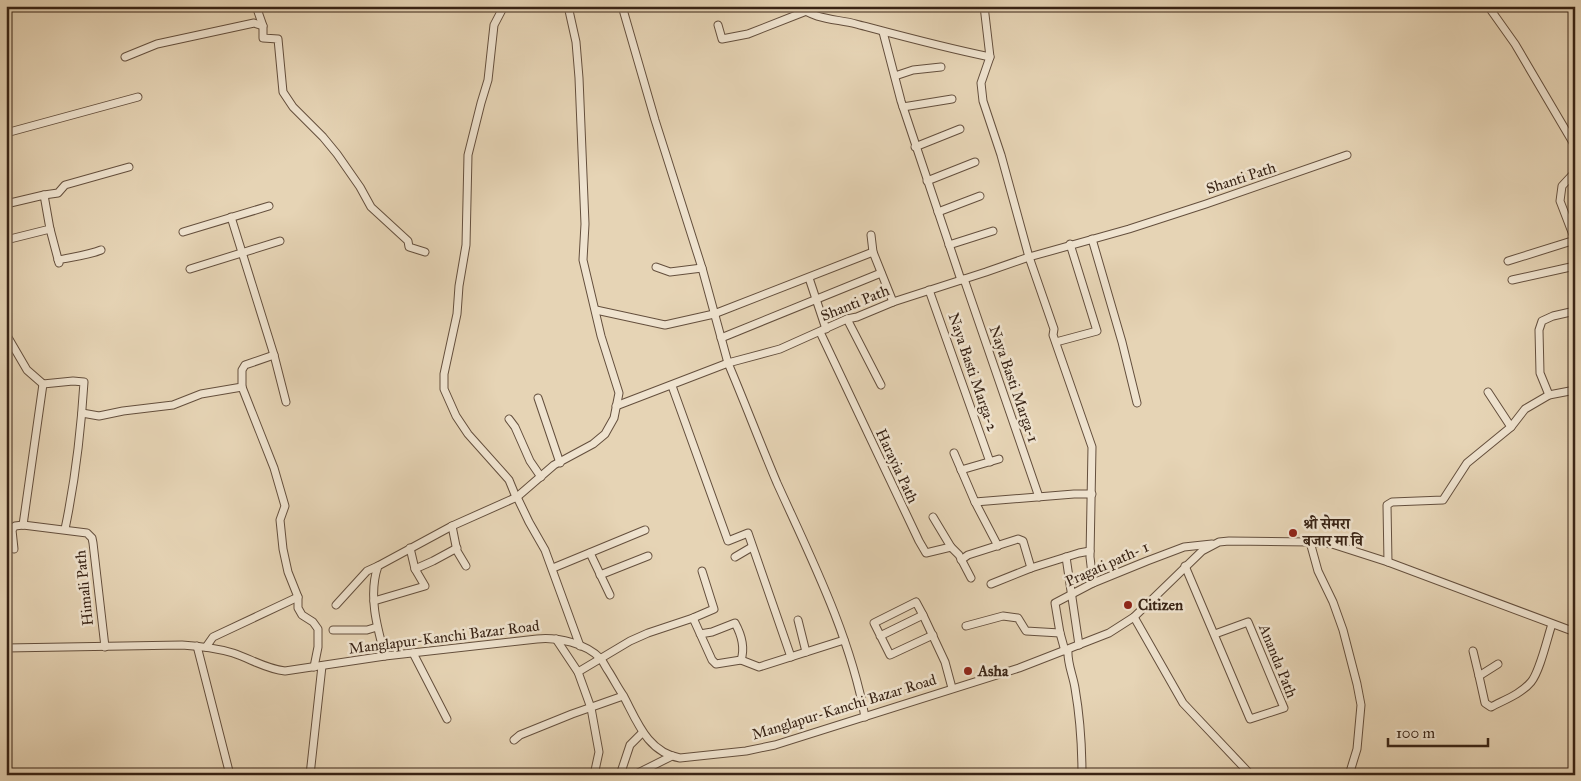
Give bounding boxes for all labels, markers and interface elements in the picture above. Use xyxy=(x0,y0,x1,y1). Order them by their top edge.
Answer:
street label: Shanti Path xyxy=(1204,158,1279,198)
street label: Shanti Path xyxy=(818,281,893,325)
street label: Naya Basti Marga-2 xyxy=(944,311,1002,434)
street label: Naya Basti Marga-1 xyxy=(986,323,1042,445)
street label: Harayia Path xyxy=(872,426,922,507)
place label: श्री सेमरा बजार मा वि xyxy=(1302,514,1364,550)
marker: श्री सेमरा बजार मा वि xyxy=(1287,527,1299,539)
street label: Pragati path- 1 xyxy=(1063,538,1151,590)
street label: Himali Path xyxy=(71,549,97,627)
place label: Citizen xyxy=(1138,596,1184,614)
marker: Citizen xyxy=(1122,599,1134,611)
street label: Manglapur-Kanchi Bazar Road xyxy=(348,616,541,658)
street label: Ananda Path xyxy=(1255,621,1301,701)
place label: Asha xyxy=(977,662,1009,680)
marker: Asha xyxy=(962,665,974,677)
street label: Manglapur-Kanchi Bazar Road xyxy=(750,670,939,744)
scale bar xyxy=(1388,716,1488,748)
text: 100 m xyxy=(1396,724,1436,742)

